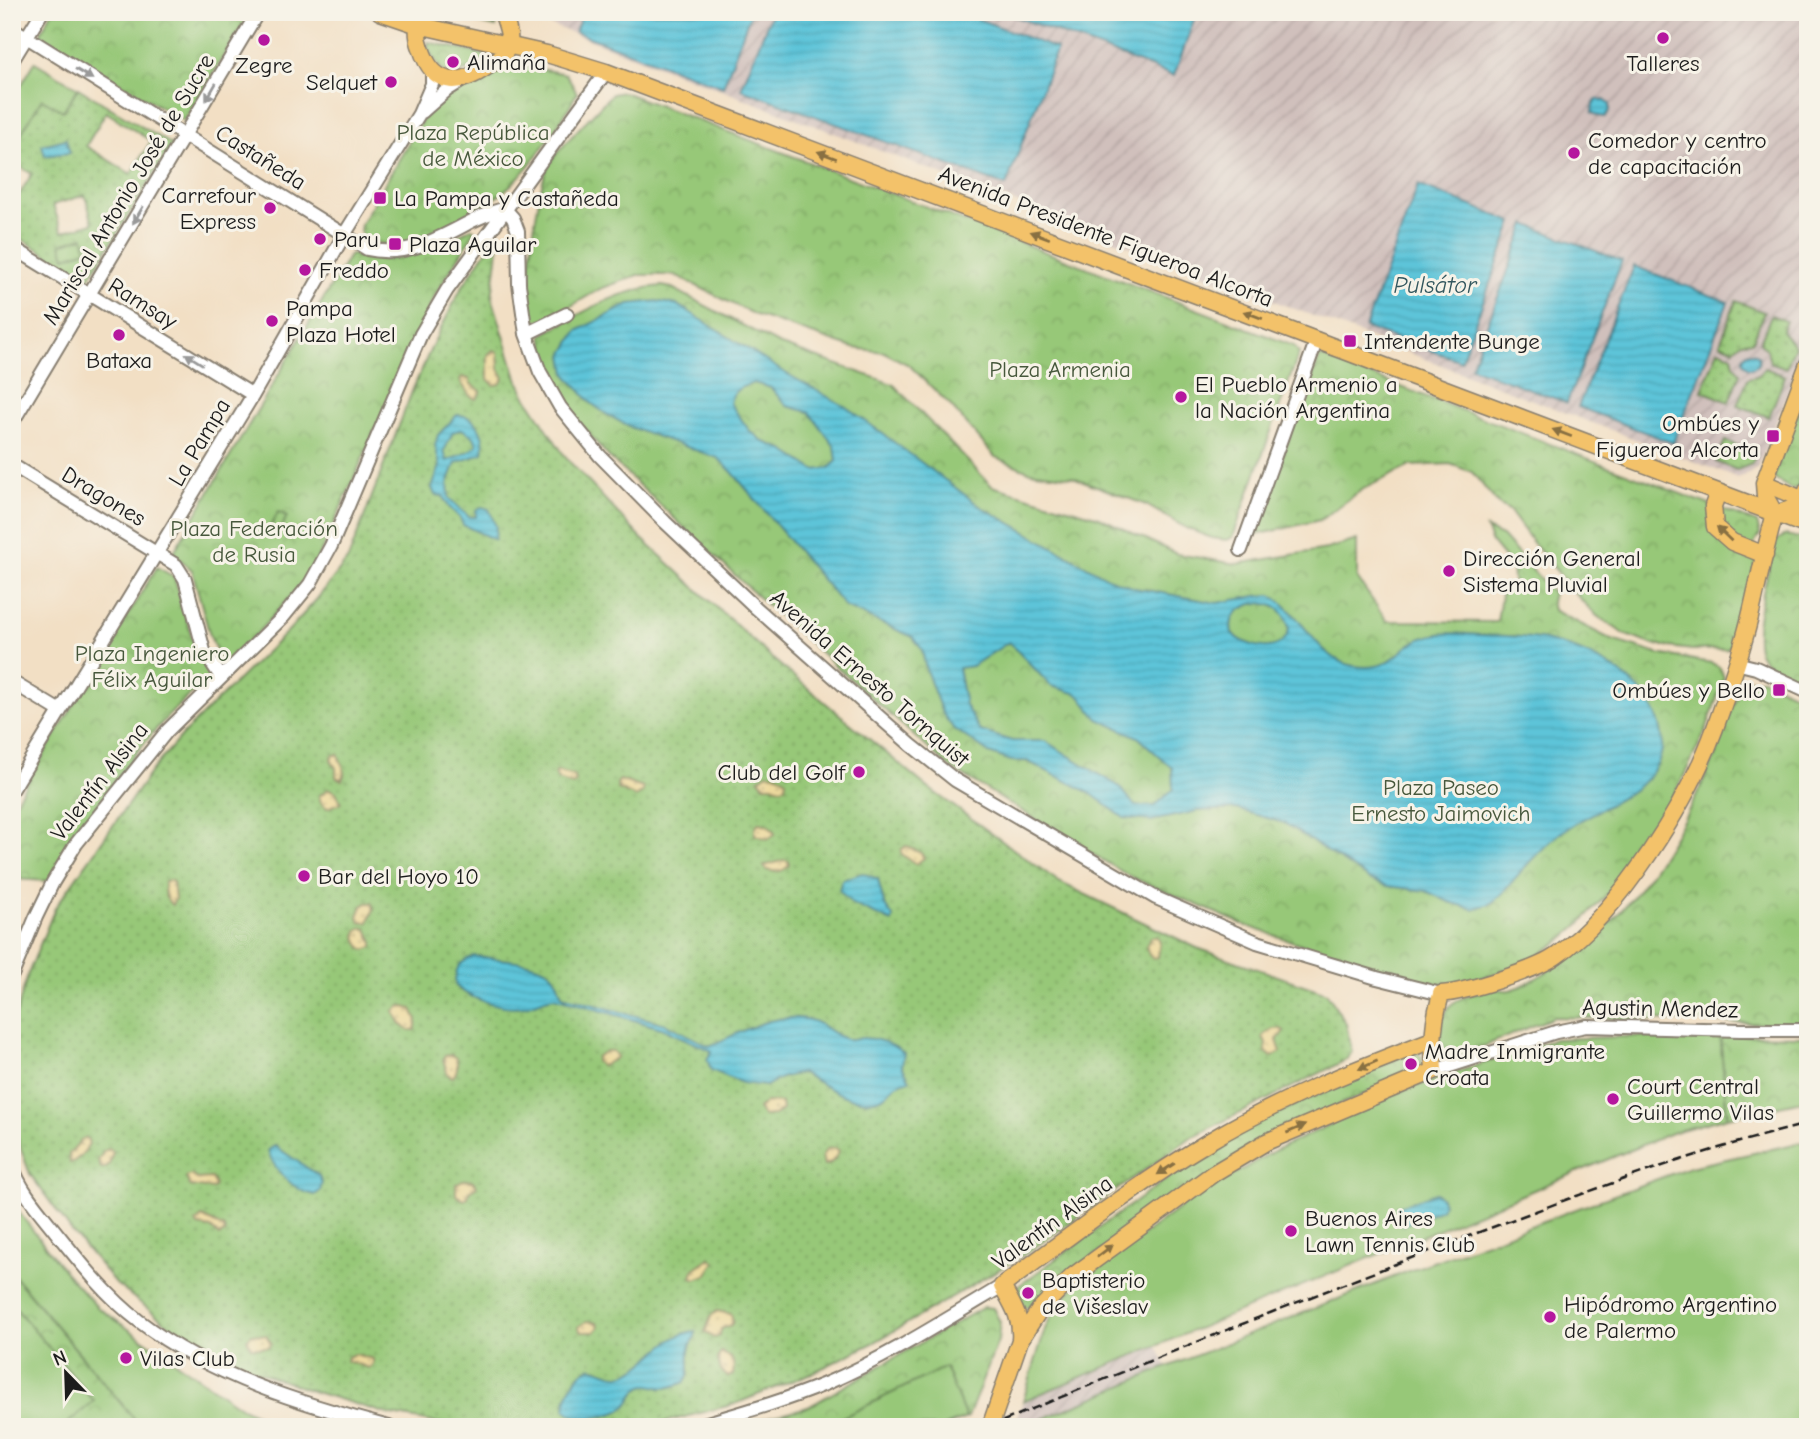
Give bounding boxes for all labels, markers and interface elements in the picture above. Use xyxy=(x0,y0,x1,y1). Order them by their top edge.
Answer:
marker: Talleres xyxy=(1655,30,1671,46)
marker: Zegre xyxy=(256,32,272,48)
street label: Mariscal Antonio José de Sucre xyxy=(37,49,220,329)
place label: Alimaña xyxy=(467,49,546,76)
place label: Talleres xyxy=(1626,50,1700,77)
place label: Zegre xyxy=(235,52,293,79)
marker: Alimaña xyxy=(445,54,461,70)
one-way arrow xyxy=(75,67,94,80)
place label: Selquet xyxy=(306,69,378,96)
marker: Selquet xyxy=(383,74,399,90)
one-way arrow xyxy=(205,83,218,102)
street label: Castañeda xyxy=(210,119,311,196)
park label: Plaza República de México xyxy=(396,119,550,172)
place label: Comedor y centro de capacitación xyxy=(1588,127,1767,180)
marker: Comedor y centro de capacitación xyxy=(1566,145,1582,161)
one-way arrow xyxy=(816,150,837,161)
street label: Avenida Presidente Figueroa Alcorta xyxy=(935,160,1277,313)
place label: Carrefour Express xyxy=(162,182,257,235)
place label: La Pampa y Castañeda xyxy=(394,185,619,212)
marker: La Pampa y Castañeda xyxy=(372,190,388,206)
marker: Carrefour Express xyxy=(262,200,278,216)
one-way arrow xyxy=(132,205,144,224)
place label: Paru xyxy=(334,226,379,253)
one-way arrow xyxy=(1029,229,1050,240)
marker: Paru xyxy=(312,231,328,247)
place label: Plaza Aguilar xyxy=(409,231,537,258)
marker: Plaza Aguilar xyxy=(387,236,403,252)
place label: Freddo xyxy=(319,257,389,284)
marker: Freddo xyxy=(297,262,313,278)
water label: Pulsátor xyxy=(1394,271,1478,299)
street label: Ramsay xyxy=(103,272,183,335)
place label: Pampa Plaza Hotel xyxy=(286,295,396,348)
one-way arrow xyxy=(1242,309,1263,320)
marker: Pampa Plaza Hotel xyxy=(264,313,280,329)
marker: Bataxa xyxy=(111,327,127,343)
place label: Intendente Bunge xyxy=(1364,328,1540,355)
marker: Intendente Bunge xyxy=(1342,333,1358,349)
place label: Bataxa xyxy=(86,347,152,374)
one-way arrow xyxy=(185,353,204,365)
park label: Plaza Armenia xyxy=(989,356,1131,383)
place label: El Pueblo Armenio a la Nación Argentina xyxy=(1195,371,1398,424)
marker: El Pueblo Armenio a la Nación Argentina xyxy=(1173,389,1189,405)
street label: La Pampa xyxy=(163,393,236,491)
place label: Ombúes y Figueroa Alcorta xyxy=(1596,410,1760,463)
one-way arrow xyxy=(1552,427,1573,438)
marker: Ombúes y Figueroa Alcorta xyxy=(1765,428,1781,444)
street label: Dragones xyxy=(57,461,151,532)
park label: Plaza Federación de Rusia xyxy=(170,515,338,568)
one-way arrow xyxy=(1715,526,1732,542)
place label: Dirección General Sistema Pluvial xyxy=(1463,545,1641,598)
marker: Dirección General Sistema Pluvial xyxy=(1441,563,1457,579)
street label: Avenida Ernesto Tornquist xyxy=(765,584,976,773)
park label: Plaza Ingeniero Félix Aguilar xyxy=(75,640,229,693)
place label: Ombúes y Bello xyxy=(1612,677,1765,704)
marker: Ombúes y Bello xyxy=(1771,682,1787,698)
street label: Valentín Alsina xyxy=(45,717,154,846)
place label: Club del Golf xyxy=(718,759,847,786)
marker: Club del Golf xyxy=(851,764,867,780)
park label: Plaza Paseo Ernesto Jaimovich xyxy=(1351,774,1531,827)
place label: Bar del Hoyo 10 xyxy=(318,863,479,890)
marker: Bar del Hoyo 10 xyxy=(296,868,312,884)
street label: Agustin Mendez xyxy=(1582,994,1738,1023)
place label: Madre Inmigrante Croata xyxy=(1425,1038,1605,1091)
marker: Madre Inmigrante Croata xyxy=(1403,1056,1419,1072)
one-way arrow xyxy=(1358,1060,1379,1071)
place label: Court Central Guillermo Vilas xyxy=(1627,1073,1774,1126)
marker: Court Central Guillermo Vilas xyxy=(1605,1091,1621,1107)
one-way arrow xyxy=(1286,1123,1306,1135)
one-way arrow xyxy=(1157,1162,1176,1175)
street label: Valentín Alsina xyxy=(987,1170,1118,1275)
place label: Buenos Aires Lawn Tennis Club xyxy=(1305,1205,1475,1258)
marker: Buenos Aires Lawn Tennis Club xyxy=(1283,1223,1299,1239)
one-way arrow xyxy=(1096,1245,1114,1259)
place label: Baptisterio de Višeslav xyxy=(1042,1267,1148,1320)
marker: Baptisterio de Višeslav xyxy=(1020,1285,1036,1301)
place label: Hipódromo Argentino de Palermo xyxy=(1564,1291,1777,1344)
marker: Hipódromo Argentino de Palermo xyxy=(1542,1309,1558,1325)
north arrow xyxy=(32,1338,102,1408)
place label: Vilas Club xyxy=(140,1345,235,1372)
text: N xyxy=(50,1346,70,1371)
marker: Vilas Club xyxy=(118,1350,134,1366)

